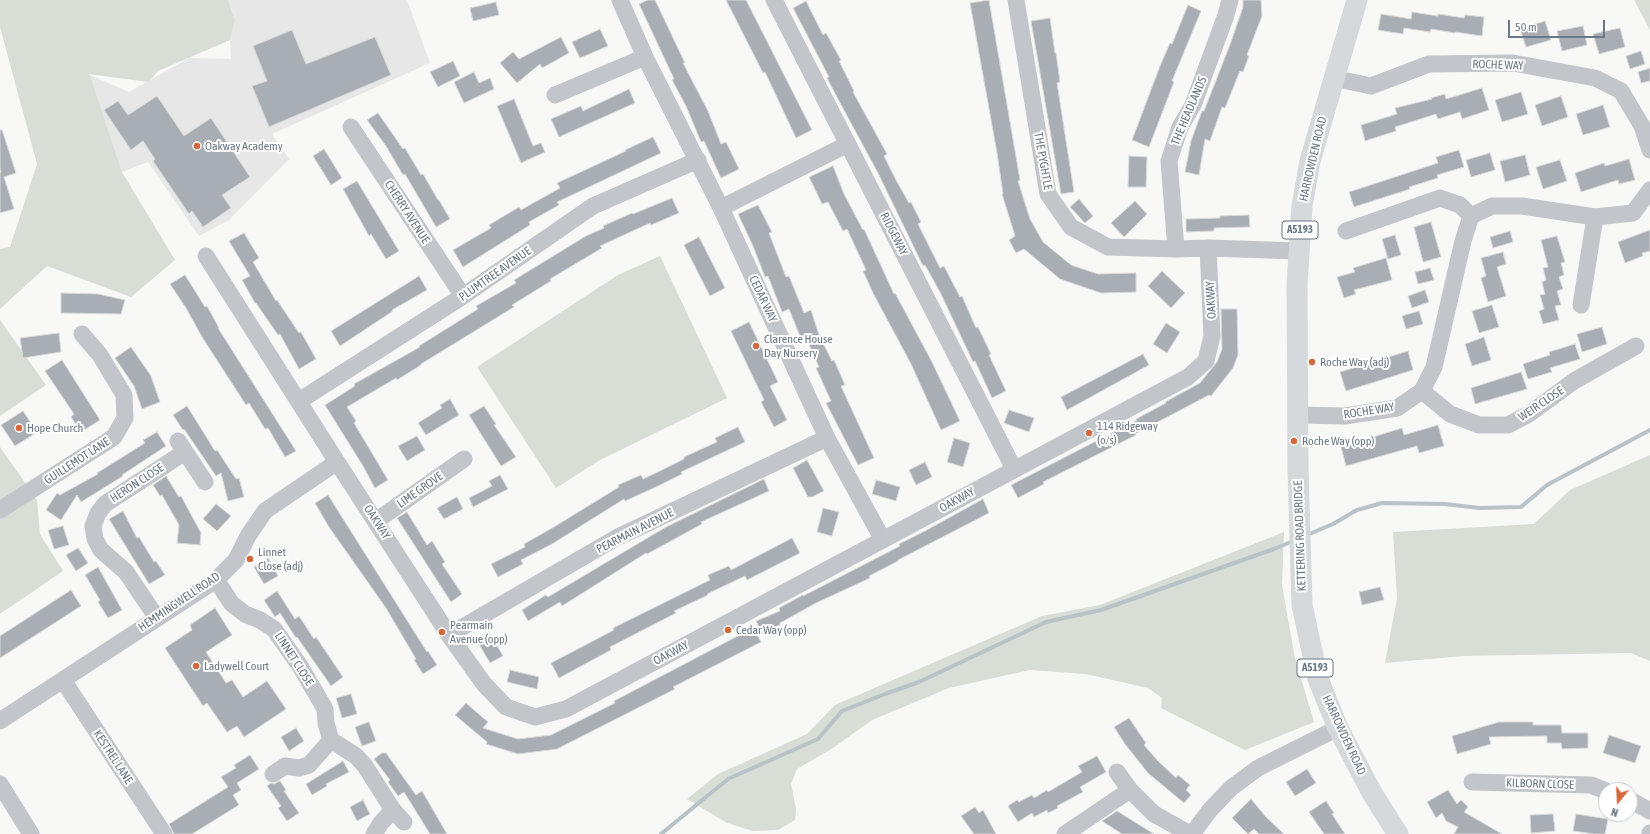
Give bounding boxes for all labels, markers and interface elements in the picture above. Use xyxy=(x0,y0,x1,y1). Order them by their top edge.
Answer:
scale bar xyxy=(1510,12,1607,38)
text: 50 m xyxy=(1515,20,1537,34)
street label: ROCHE WAY xyxy=(1472,57,1524,73)
street label: THE HEADLANDS xyxy=(1168,75,1210,147)
street label: HARROWDEN ROAD xyxy=(1296,115,1330,203)
street label: THE PYGHTLE xyxy=(1031,131,1055,191)
place label: Oakway Academy xyxy=(205,139,283,153)
marker: Oakway Academy xyxy=(192,141,202,151)
street label: CHERRY AVENUE xyxy=(381,178,433,246)
street label: RIDGEWAY xyxy=(877,210,911,258)
road number: A5193 xyxy=(1282,221,1318,239)
street label: PLUMTREE AVENUE xyxy=(456,244,534,304)
street label: CEDAR WAY xyxy=(746,273,780,325)
street label: OAKWAY xyxy=(1203,281,1219,319)
place label: Clarence House Day Nursery xyxy=(764,332,833,360)
marker: Clarence House Day Nursery xyxy=(751,341,761,351)
place label: Roche Way (adj) xyxy=(1320,355,1389,369)
marker: Roche Way (adj) xyxy=(1307,357,1317,367)
street label: WEIR CLOSE xyxy=(1516,384,1566,424)
street label: ROCHE WAY xyxy=(1343,400,1395,422)
place label: 114 Ridgeway (o/s) xyxy=(1097,419,1158,447)
place label: Hope Church xyxy=(27,421,83,435)
marker: Hope Church xyxy=(14,423,24,433)
marker: 114 Ridgeway (o/s) xyxy=(1084,428,1094,438)
street label: GUILLEMOT LANE xyxy=(41,434,113,488)
place label: Roche Way (opp) xyxy=(1302,434,1374,448)
marker: Roche Way (opp) xyxy=(1289,436,1299,446)
street label: HERON CLOSE xyxy=(108,460,166,506)
street label: LIME GROVE xyxy=(394,469,446,511)
street label: KETTERING ROAD BRIDGE xyxy=(1291,480,1309,592)
street label: OAKWAY xyxy=(937,485,977,515)
street label: OAKWAY xyxy=(361,502,393,542)
street label: PEARMAIN AVENUE xyxy=(594,505,676,557)
place label: Linnet Close (adj) xyxy=(258,545,303,573)
marker: Linnet Close (adj) xyxy=(245,554,255,564)
street label: HEMMINGWELL ROAD xyxy=(136,569,222,635)
place label: Pearmain Avenue (opp) xyxy=(450,618,508,646)
place label: Cedar Way (opp) xyxy=(736,623,807,637)
marker: Cedar Way (opp) xyxy=(723,625,733,635)
marker: Pearmain Avenue (opp) xyxy=(437,627,447,637)
street label: LINNET CLOSE xyxy=(271,630,317,688)
street label: OAKWAY xyxy=(651,638,691,668)
place label: Ladywell Court xyxy=(204,659,269,673)
road number: A5193 xyxy=(1297,659,1333,677)
marker: Ladywell Court xyxy=(191,661,201,671)
street label: HARROWDEN ROAD xyxy=(1319,693,1369,777)
street label: KESTREL LANE xyxy=(90,727,136,787)
street label: KILBORN CLOSE xyxy=(1506,776,1574,792)
north arrow xyxy=(1598,782,1638,822)
text: N xyxy=(1610,806,1620,819)

